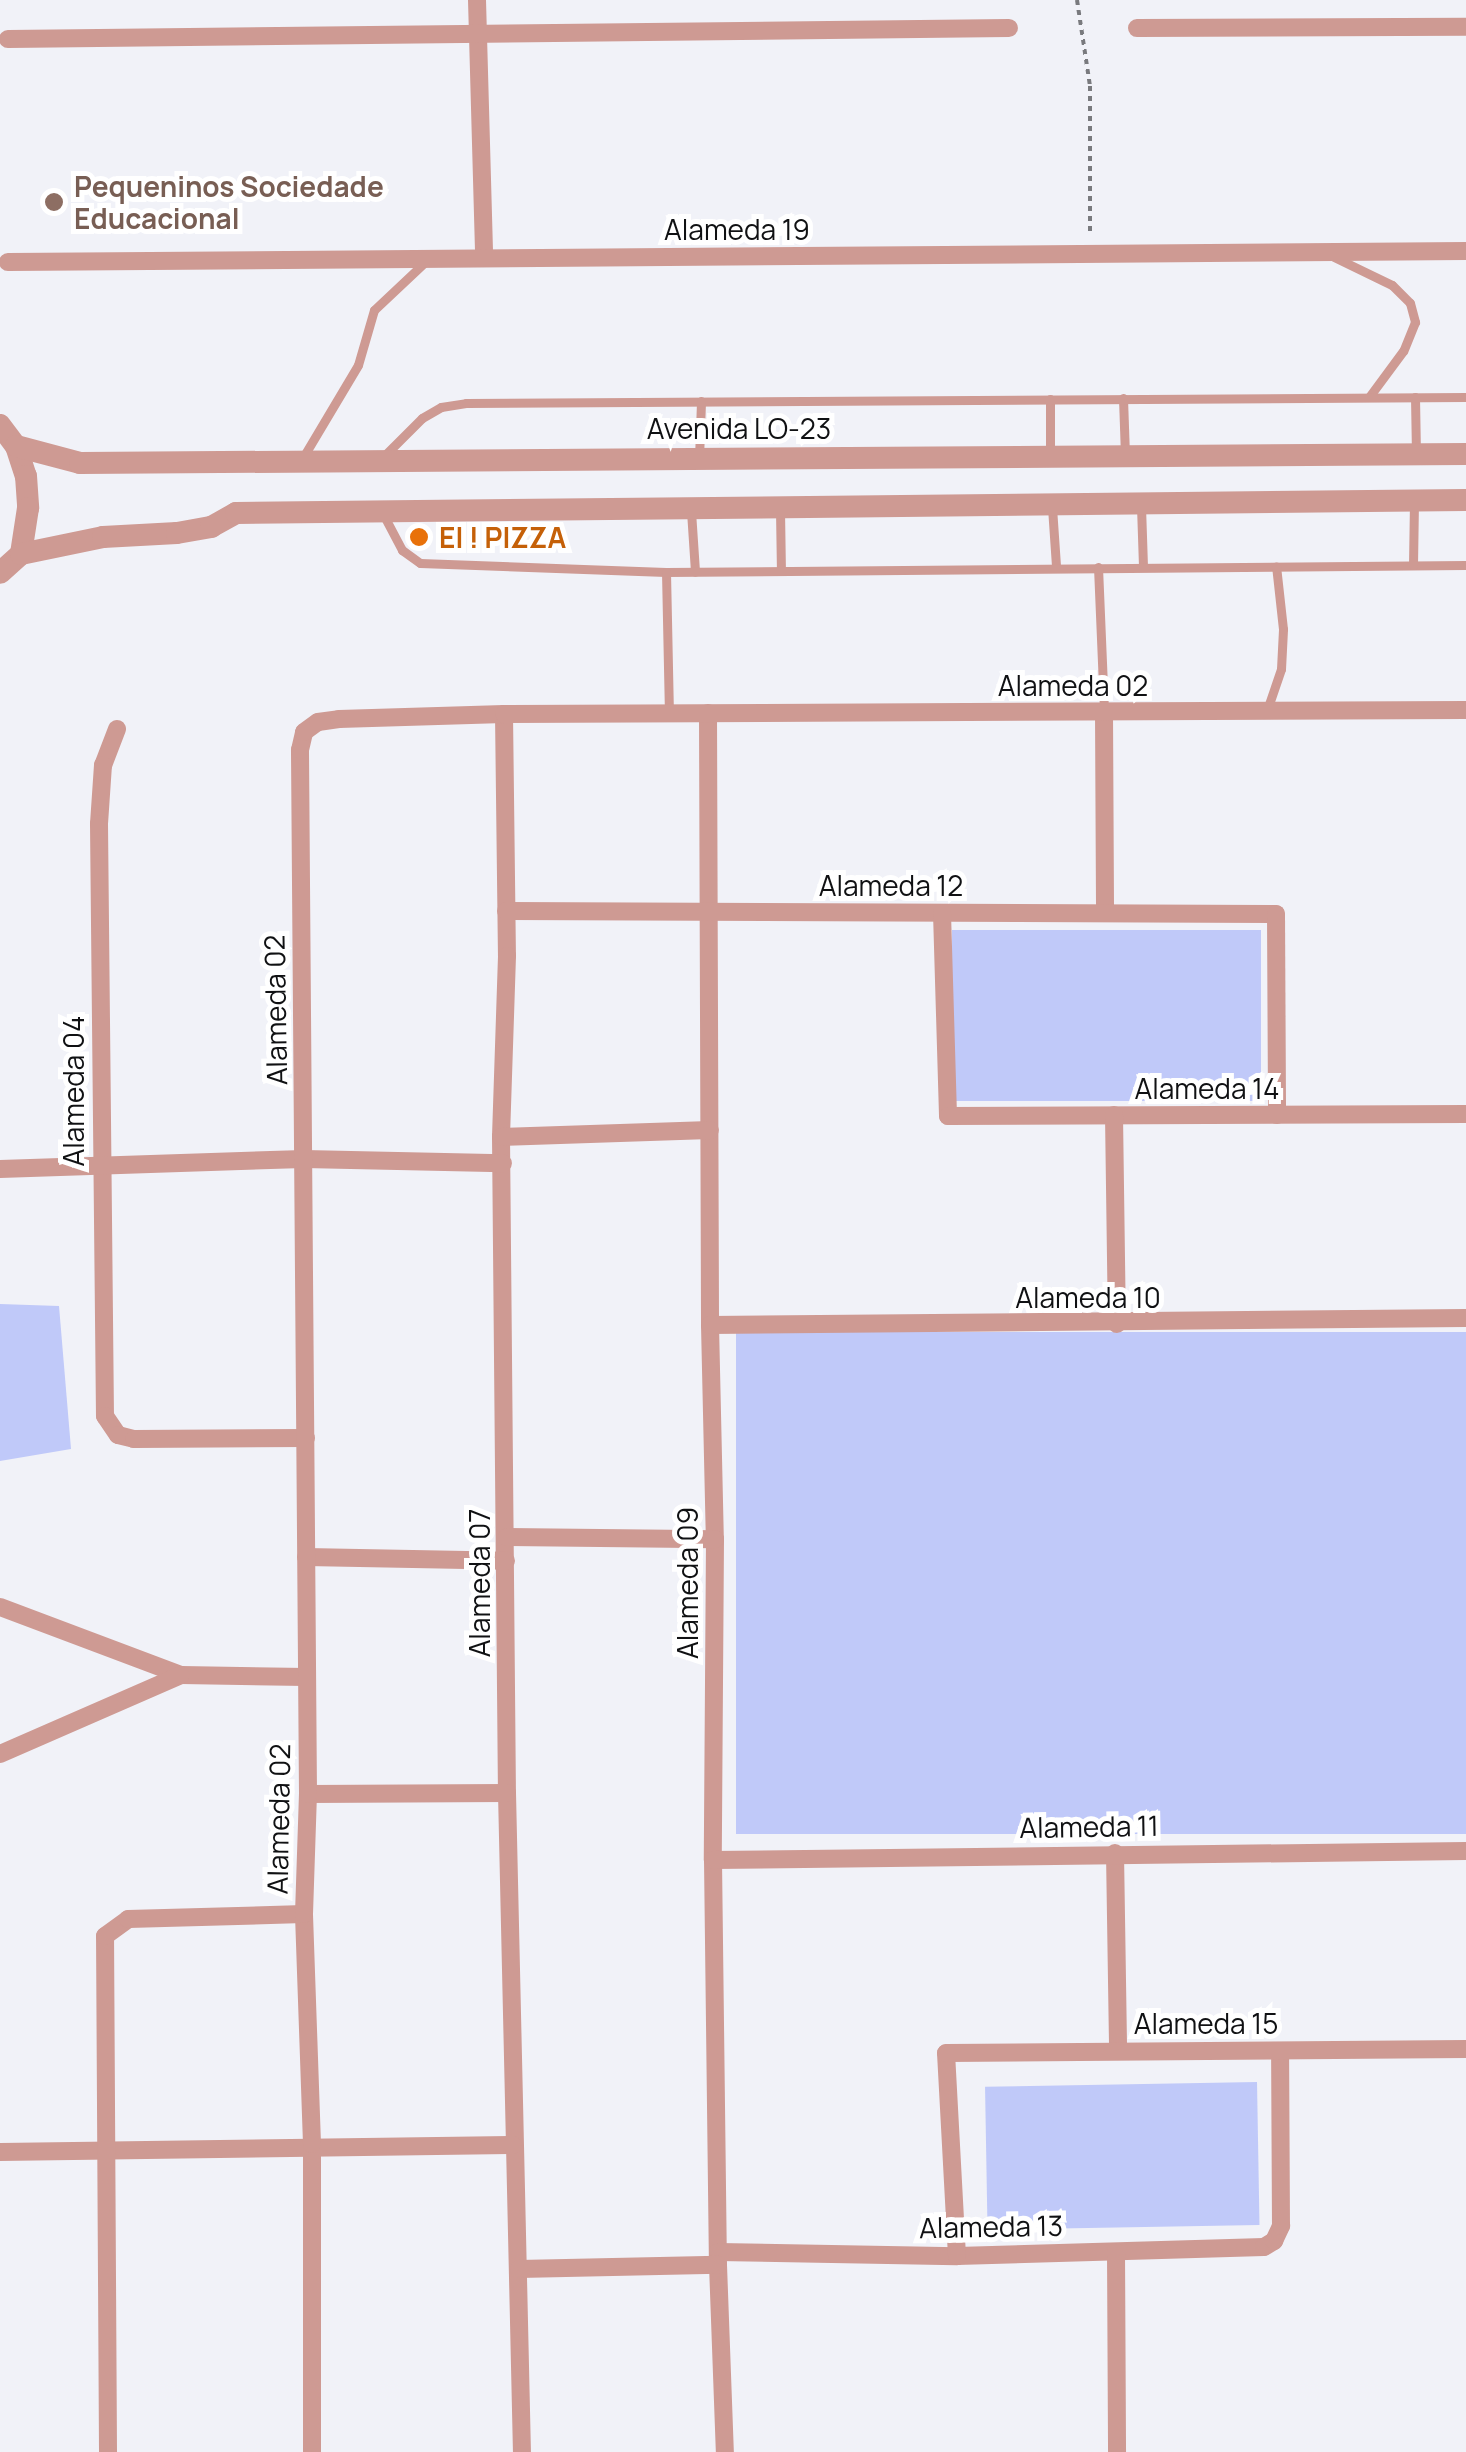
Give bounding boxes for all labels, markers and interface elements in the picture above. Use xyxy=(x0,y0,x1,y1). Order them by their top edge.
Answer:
place label: Pequeninos Sociedade Educacional xyxy=(74,169,384,235)
marker: Pequeninos Sociedade Educacional xyxy=(43,191,65,213)
street label: Alameda 19 xyxy=(664,212,810,246)
street label: Avenida LO-23 xyxy=(647,411,831,445)
place label: EI ! PIZZA xyxy=(439,520,566,554)
marker: EI ! PIZZA xyxy=(408,526,430,548)
street label: Alameda 02 xyxy=(998,668,1148,702)
street label: Alameda 12 xyxy=(819,868,963,902)
street label: Alameda 02 xyxy=(257,934,293,1086)
street label: Alameda 04 xyxy=(56,1015,90,1167)
street label: Alameda 14 xyxy=(1134,1071,1280,1105)
street label: Alameda 10 xyxy=(1015,1280,1161,1314)
street label: Alameda 09 xyxy=(670,1507,704,1659)
street label: Alameda 07 xyxy=(462,1509,496,1657)
street label: Alameda 02 xyxy=(260,1743,296,1895)
street label: Alameda 11 xyxy=(1019,1808,1159,1844)
street label: Alameda 15 xyxy=(1134,2006,1278,2040)
street label: Alameda 13 xyxy=(919,2208,1063,2244)

